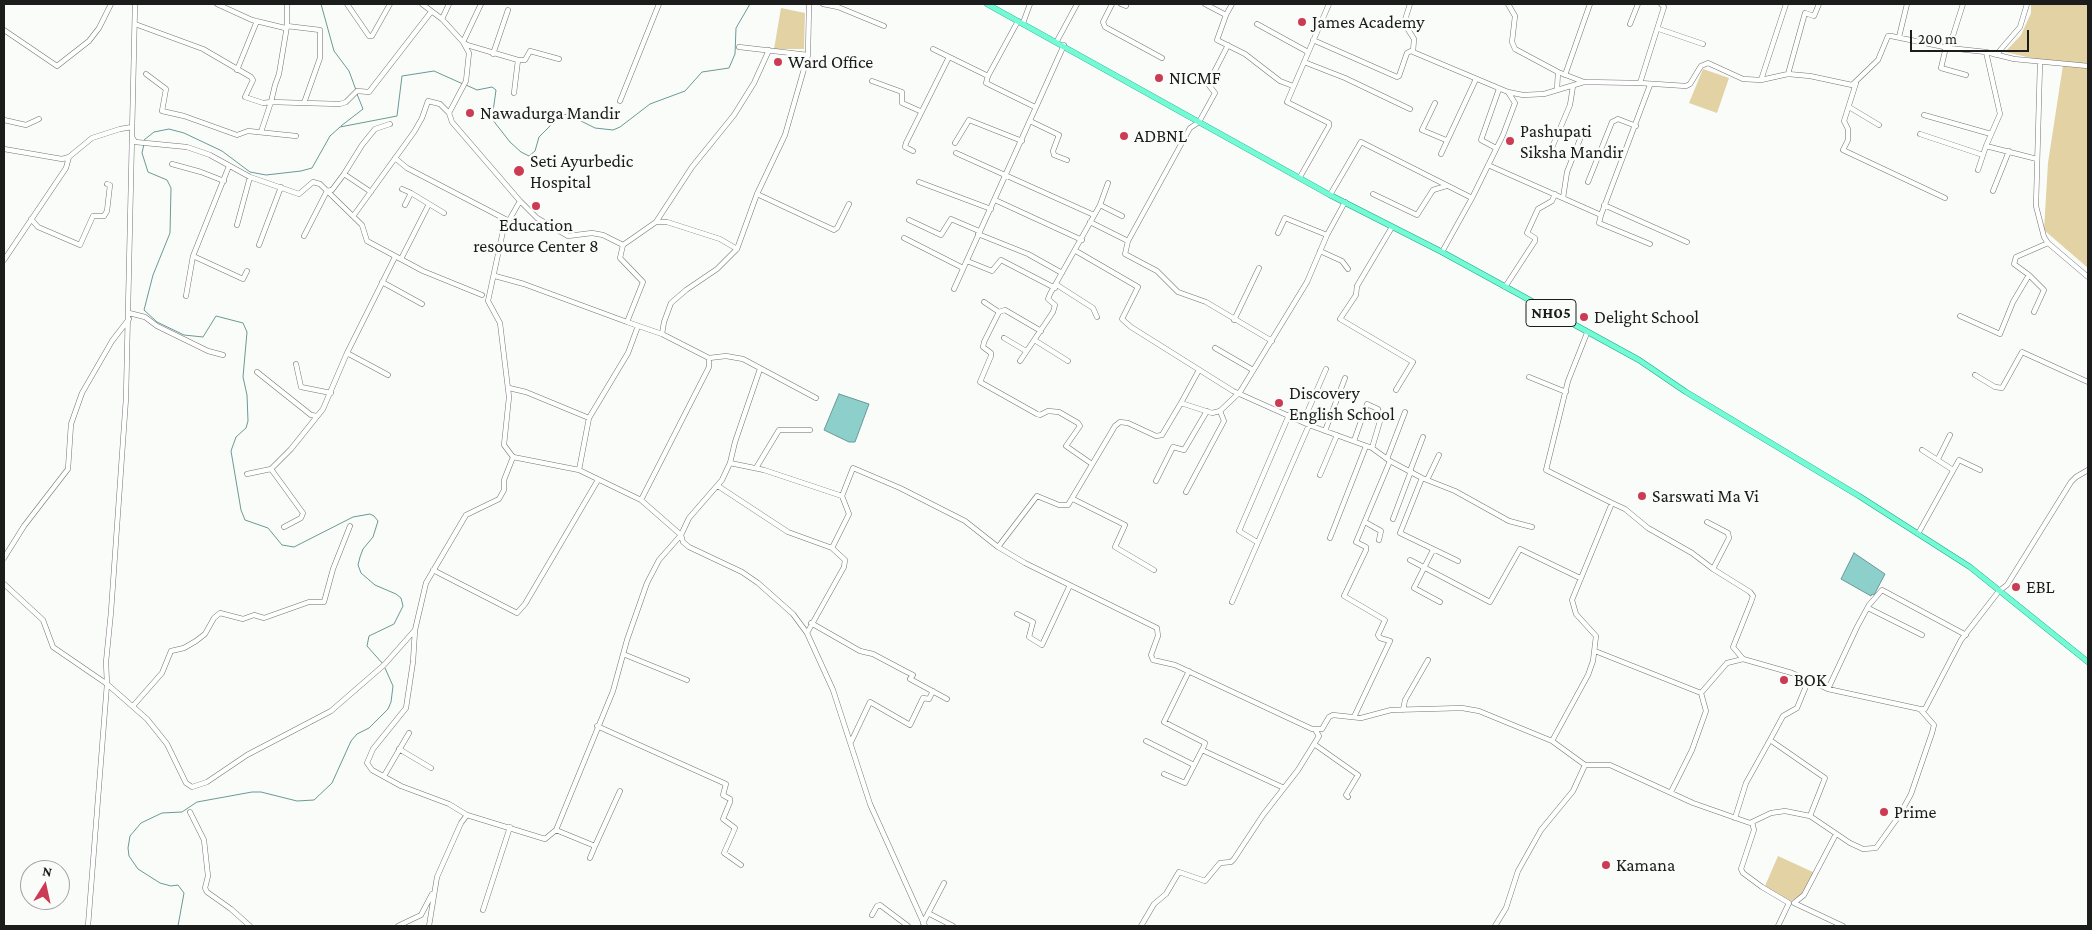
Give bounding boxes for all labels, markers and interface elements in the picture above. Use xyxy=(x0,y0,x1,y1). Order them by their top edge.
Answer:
place label: James Academy xyxy=(1312,11,1425,33)
marker: James Academy xyxy=(1296,16,1308,28)
scale bar xyxy=(1912,20,2031,52)
text: 200 m xyxy=(1918,31,1957,47)
place label: Ward Office xyxy=(788,51,873,73)
marker: Ward Office xyxy=(772,56,784,68)
place label: NICMF xyxy=(1169,67,1221,89)
marker: NICMF xyxy=(1153,72,1165,84)
place label: Nawadurga Mandir xyxy=(480,102,620,124)
marker: Nawadurga Mandir xyxy=(464,107,476,119)
place label: Pashupati Siksha Mandir xyxy=(1520,120,1624,162)
place label: ADBNL xyxy=(1134,125,1187,147)
marker: ADBNL xyxy=(1118,130,1130,142)
marker: Pashupati Siksha Mandir xyxy=(1504,135,1516,147)
place label: Seti Ayurbedic Hospital xyxy=(530,150,633,192)
marker: Seti Ayurbedic Hospital xyxy=(512,164,526,178)
marker: Education resource Center 8 xyxy=(530,200,542,212)
place label: Education resource Center 8 xyxy=(473,214,599,256)
road number: NH05 xyxy=(1526,300,1576,326)
place label: Delight School xyxy=(1594,306,1699,328)
marker: Delight School xyxy=(1578,311,1590,323)
place label: Discovery English School xyxy=(1289,382,1395,424)
marker: Discovery English School xyxy=(1273,397,1285,409)
place label: Sarswati Ma Vi xyxy=(1652,485,1759,507)
marker: Sarswati Ma Vi xyxy=(1636,490,1648,502)
place label: EBL xyxy=(2026,576,2055,598)
marker: EBL xyxy=(2010,581,2022,593)
place label: BOK xyxy=(1794,669,1826,691)
marker: BOK xyxy=(1778,674,1790,686)
place label: Prime xyxy=(1894,801,1937,823)
marker: Prime xyxy=(1878,806,1890,818)
place label: Kamana xyxy=(1616,854,1675,876)
marker: Kamana xyxy=(1600,859,1612,871)
north arrow xyxy=(20,860,70,910)
text: N xyxy=(41,863,54,880)

